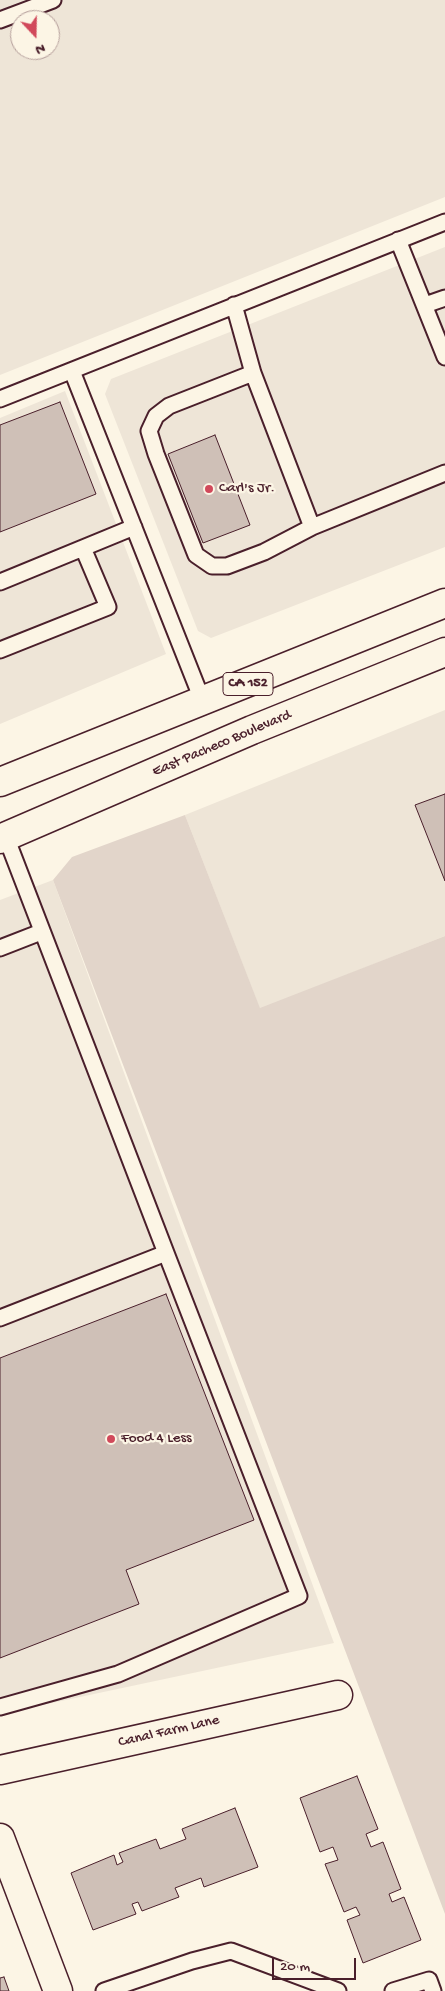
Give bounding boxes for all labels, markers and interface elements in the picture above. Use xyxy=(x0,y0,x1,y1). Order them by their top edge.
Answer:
north arrow xyxy=(10,10,60,60)
text: N xyxy=(33,39,48,58)
place label: Carl's Jr. xyxy=(219,480,275,498)
marker: Carl's Jr. xyxy=(203,483,215,495)
road number: CA 152 xyxy=(223,672,273,696)
street label: East Pacheco Boulevard xyxy=(150,707,294,781)
place label: Food 4 Less xyxy=(121,1430,192,1448)
marker: Food 4 Less xyxy=(105,1433,117,1445)
street label: Canal Farm Lane xyxy=(117,1712,221,1752)
scale bar xyxy=(275,1948,359,1980)
text: 20 m xyxy=(280,1958,310,1976)

